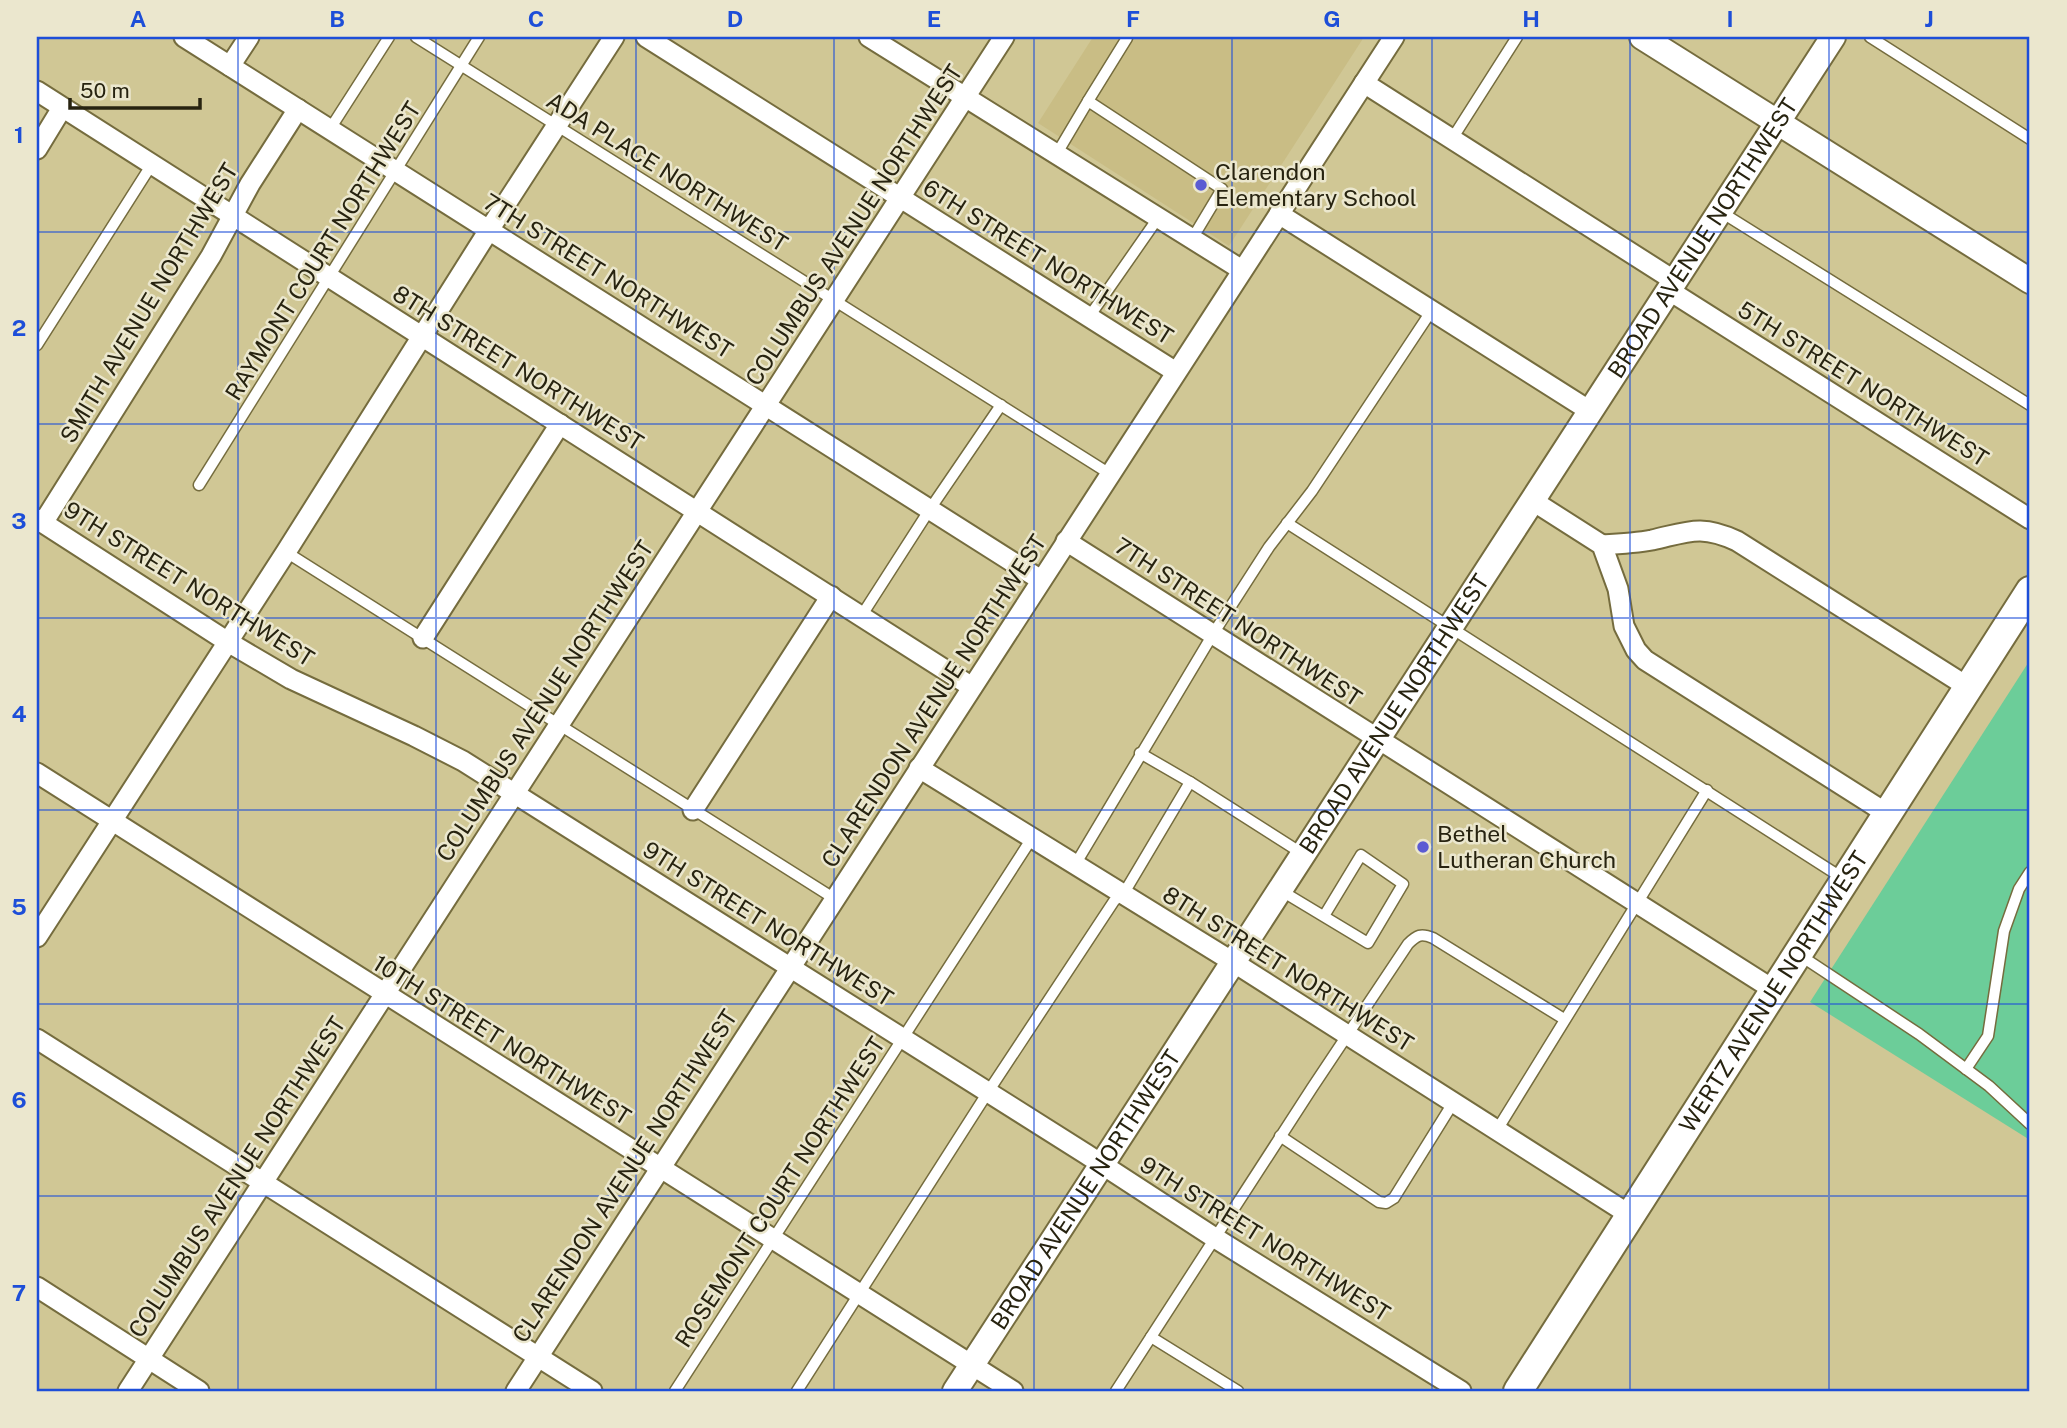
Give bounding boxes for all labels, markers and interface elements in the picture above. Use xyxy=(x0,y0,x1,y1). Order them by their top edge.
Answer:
text: A xyxy=(130,5,147,32)
text: B xyxy=(329,5,345,32)
text: C xyxy=(528,5,544,32)
text: D xyxy=(727,5,743,32)
text: E xyxy=(927,5,941,32)
text: F xyxy=(1126,5,1140,32)
text: G xyxy=(1323,5,1341,32)
text: H xyxy=(1522,5,1540,32)
text: I xyxy=(1726,5,1734,32)
text: J xyxy=(1924,5,1934,32)
street label: COLUMBUS AVENUE NORTHWEST xyxy=(740,59,968,390)
scale bar xyxy=(70,66,200,110)
text: 50 m xyxy=(80,78,130,103)
street label: ADA PLACE NORTHWEST xyxy=(542,86,793,257)
street label: BROAD AVENUE NORTHWEST xyxy=(1602,93,1803,383)
street label: RAYMONT COURT NORTHWEST xyxy=(219,96,426,405)
text: 1 xyxy=(14,121,24,148)
street label: SMITH AVENUE NORTHWEST xyxy=(54,158,243,448)
place label: Clarendon Elementary School xyxy=(1215,158,1417,211)
street label: 6TH STREET NORTHWEST xyxy=(918,173,1178,350)
marker: Clarendon Elementary School xyxy=(1193,177,1209,193)
street label: 7TH STREET NORTHWEST xyxy=(479,188,738,364)
street label: 8TH STREET NORTHWEST xyxy=(388,279,649,456)
street label: 5TH STREET NORTHWEST xyxy=(1733,295,1994,472)
text: 2 xyxy=(12,314,26,341)
street label: 9TH STREET NORTHWEST xyxy=(59,495,320,672)
text: 3 xyxy=(11,507,27,534)
street label: CLARENDON AVENUE NORTHWEST xyxy=(816,529,1052,872)
street label: 7TH STREET NORTHWEST xyxy=(1110,532,1367,712)
street label: COLUMBUS AVENUE NORTHWEST xyxy=(431,535,659,866)
street label: BROAD AVENUE NORTHWEST xyxy=(1293,569,1494,858)
text: 4 xyxy=(11,700,27,727)
place label: Bethel Lutheran Church xyxy=(1437,820,1616,873)
street label: 9TH STREET NORTHWEST xyxy=(638,835,899,1012)
marker: Bethel Lutheran Church xyxy=(1415,839,1431,855)
street label: WERTZ AVENUE NORTHWEST xyxy=(1673,846,1873,1137)
street label: 8TH STREET NORTHWEST xyxy=(1158,880,1419,1057)
text: 5 xyxy=(11,893,27,920)
street label: 10TH STREET NORTHWEST xyxy=(368,949,636,1130)
street label: CLARENDON AVENUE NORTHWEST xyxy=(507,1004,743,1347)
street label: COLUMBUS AVENUE NORTHWEST xyxy=(123,1011,351,1342)
street label: ROSEMONT COURT NORTHWEST xyxy=(669,1031,890,1352)
street label: BROAD AVENUE NORTHWEST xyxy=(985,1044,1186,1334)
text: 6 xyxy=(11,1086,27,1113)
street label: 9TH STREET NORTHWEST xyxy=(1135,1150,1396,1327)
text: 7 xyxy=(12,1279,26,1306)

